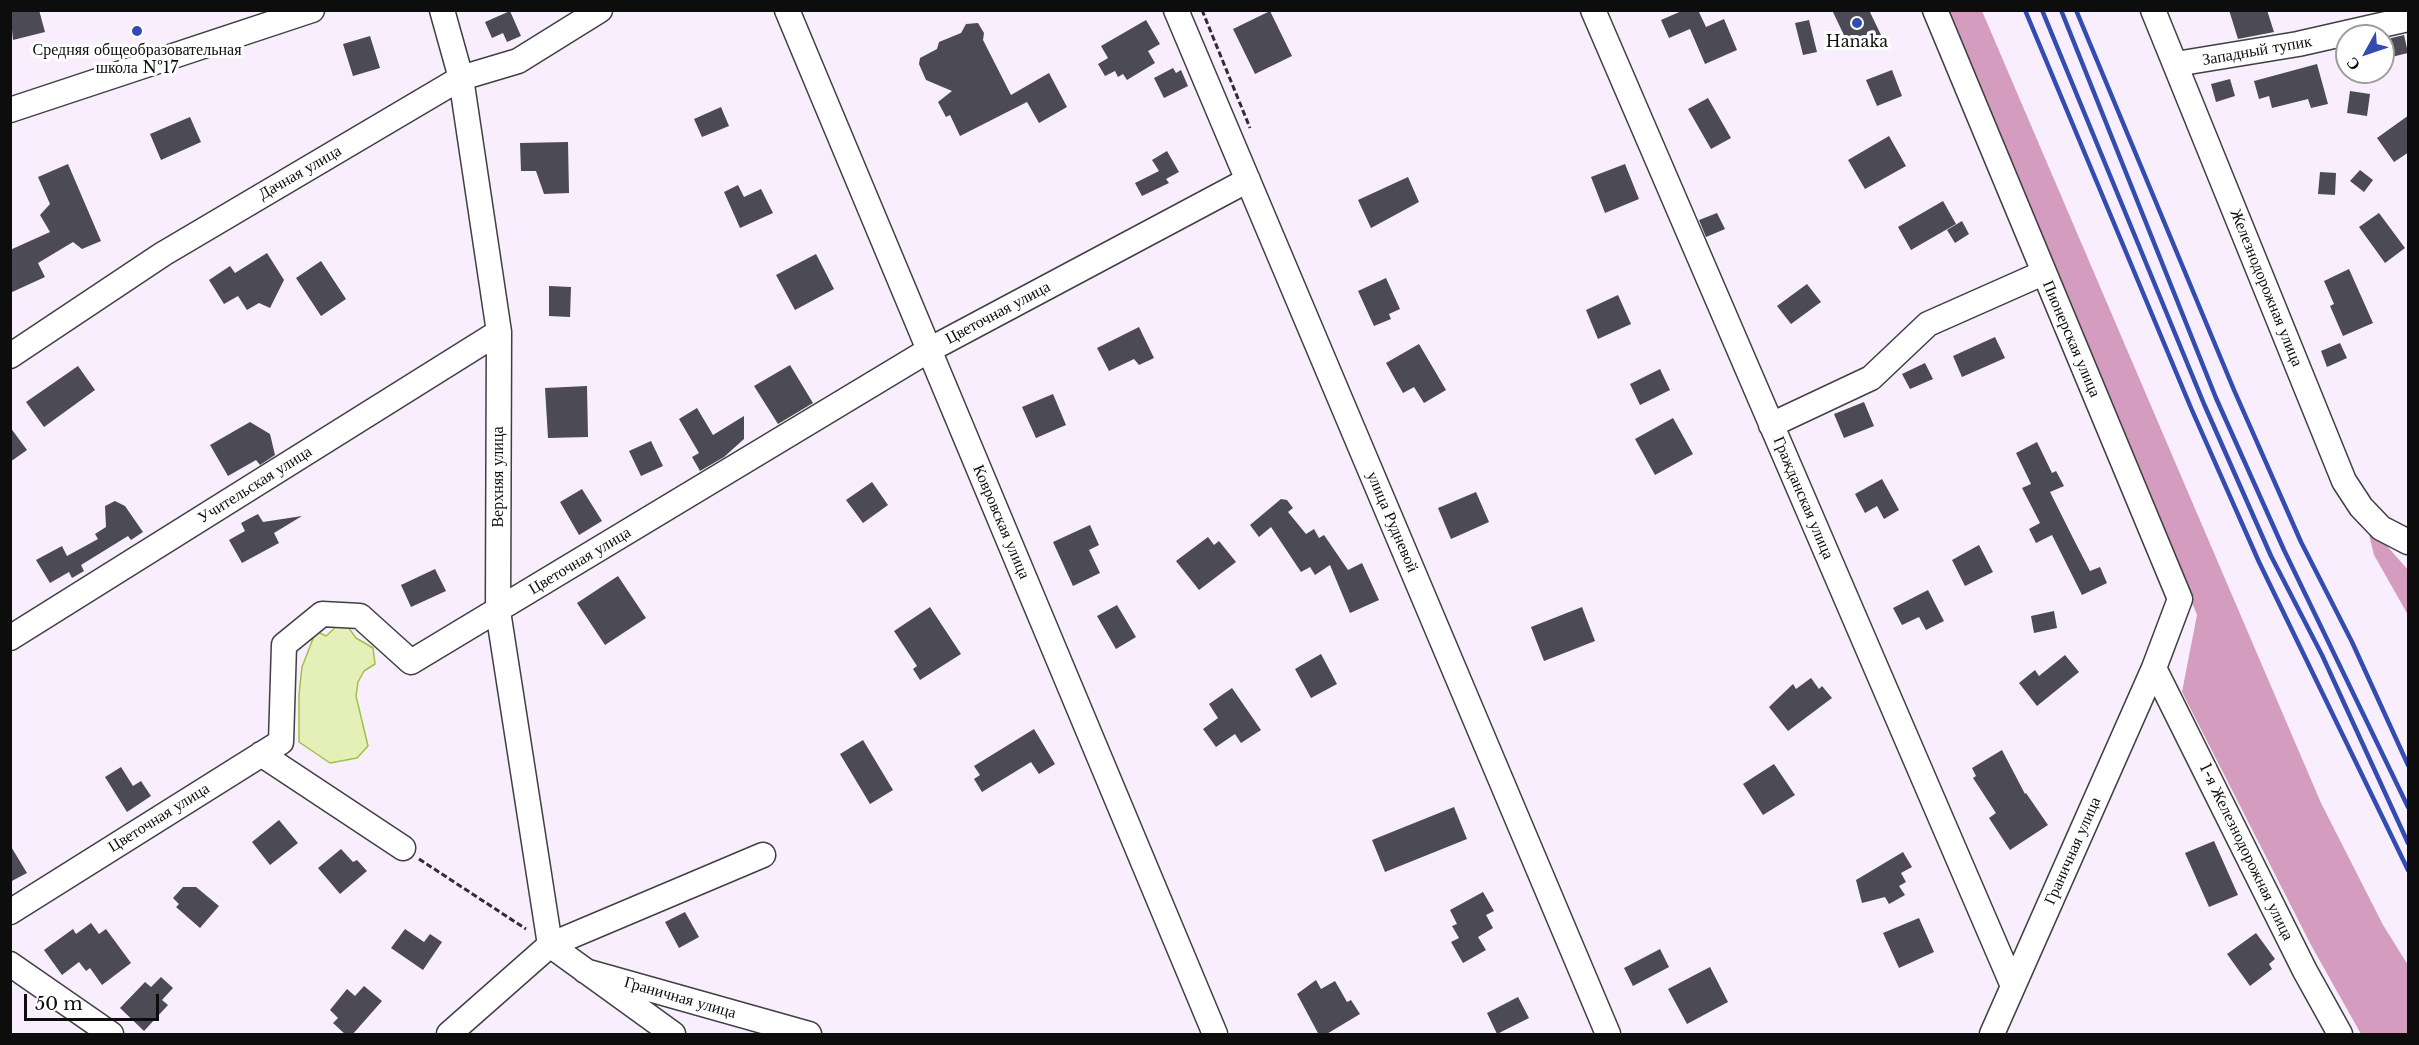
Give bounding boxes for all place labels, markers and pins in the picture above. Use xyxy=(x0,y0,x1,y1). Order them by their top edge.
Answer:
marker: Hanaka xyxy=(1850,16,1864,30)
marker: Средняя общеобразовательная школа №17 xyxy=(130,24,144,38)
place label: Hanaka xyxy=(1826,32,1888,52)
place label: Средняя общеобразовательная школа №17 xyxy=(32,40,242,78)

